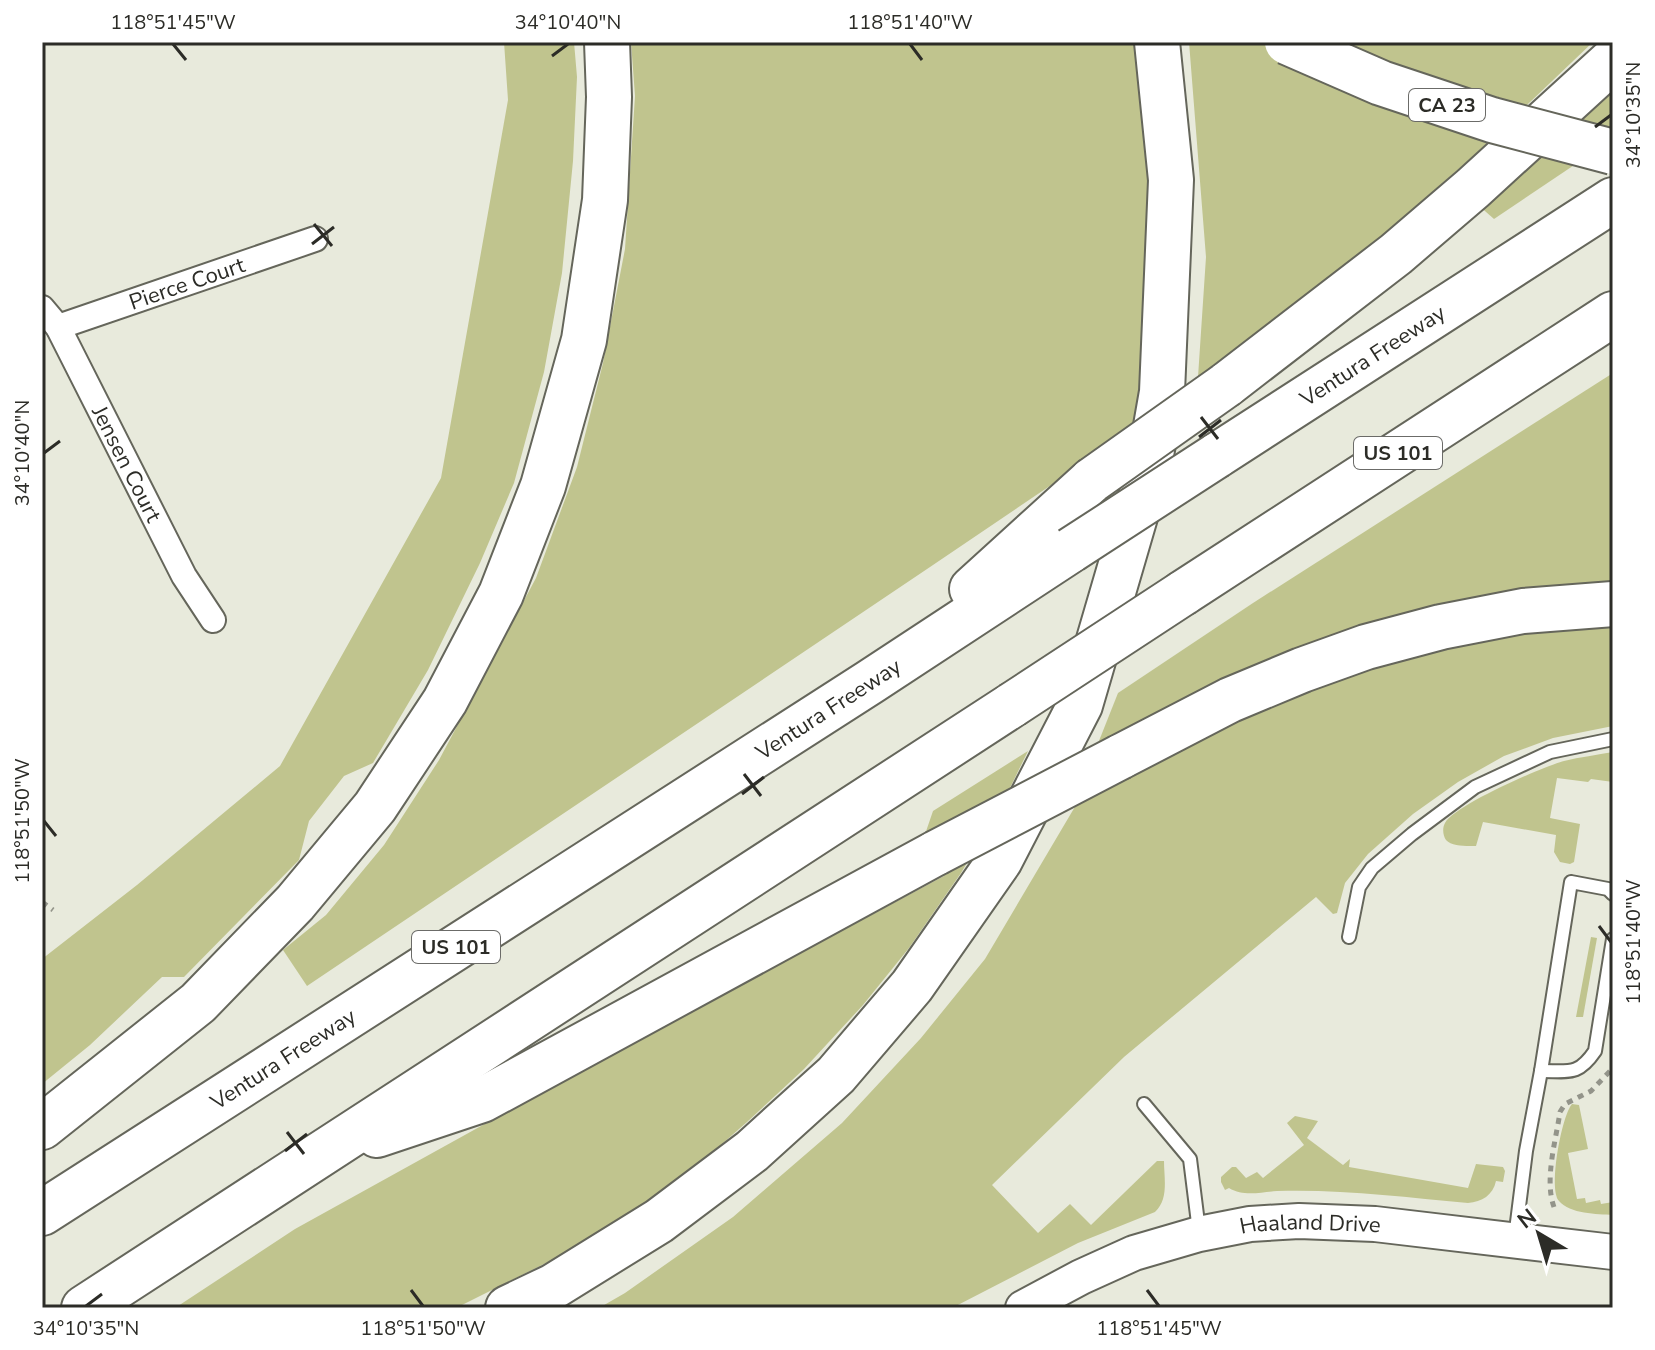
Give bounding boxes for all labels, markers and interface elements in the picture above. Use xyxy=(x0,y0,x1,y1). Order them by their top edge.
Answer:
text: 118°51'45"W xyxy=(110,9,236,36)
text: 34°10'40"N xyxy=(515,9,621,36)
text: 118°51'40"W xyxy=(847,9,973,36)
text: 34°10'35"N xyxy=(1620,62,1647,168)
road number: CA 23 xyxy=(1409,89,1485,121)
street label: Pierce Court xyxy=(125,250,249,318)
street label: Ventura Freeway xyxy=(1294,298,1452,415)
text: 34°10'40"N xyxy=(9,400,36,506)
street label: Jensen Court xyxy=(84,400,168,528)
road number: US 101 xyxy=(1354,437,1442,469)
street label: Ventura Freeway xyxy=(749,651,908,768)
text: 118°51'50"W xyxy=(9,758,36,884)
text: 118°51'40"W xyxy=(1620,879,1647,1005)
road number: US 101 xyxy=(412,931,500,963)
street label: Ventura Freeway xyxy=(204,1001,362,1118)
north arrow xyxy=(1499,1194,1579,1274)
text: N xyxy=(1512,1202,1543,1236)
street label: Haaland Drive xyxy=(1237,1207,1383,1242)
text: 34°10'35"N xyxy=(33,1315,139,1342)
text: 118°51'50"W xyxy=(360,1315,486,1342)
text: 118°51'45"W xyxy=(1096,1315,1222,1342)

